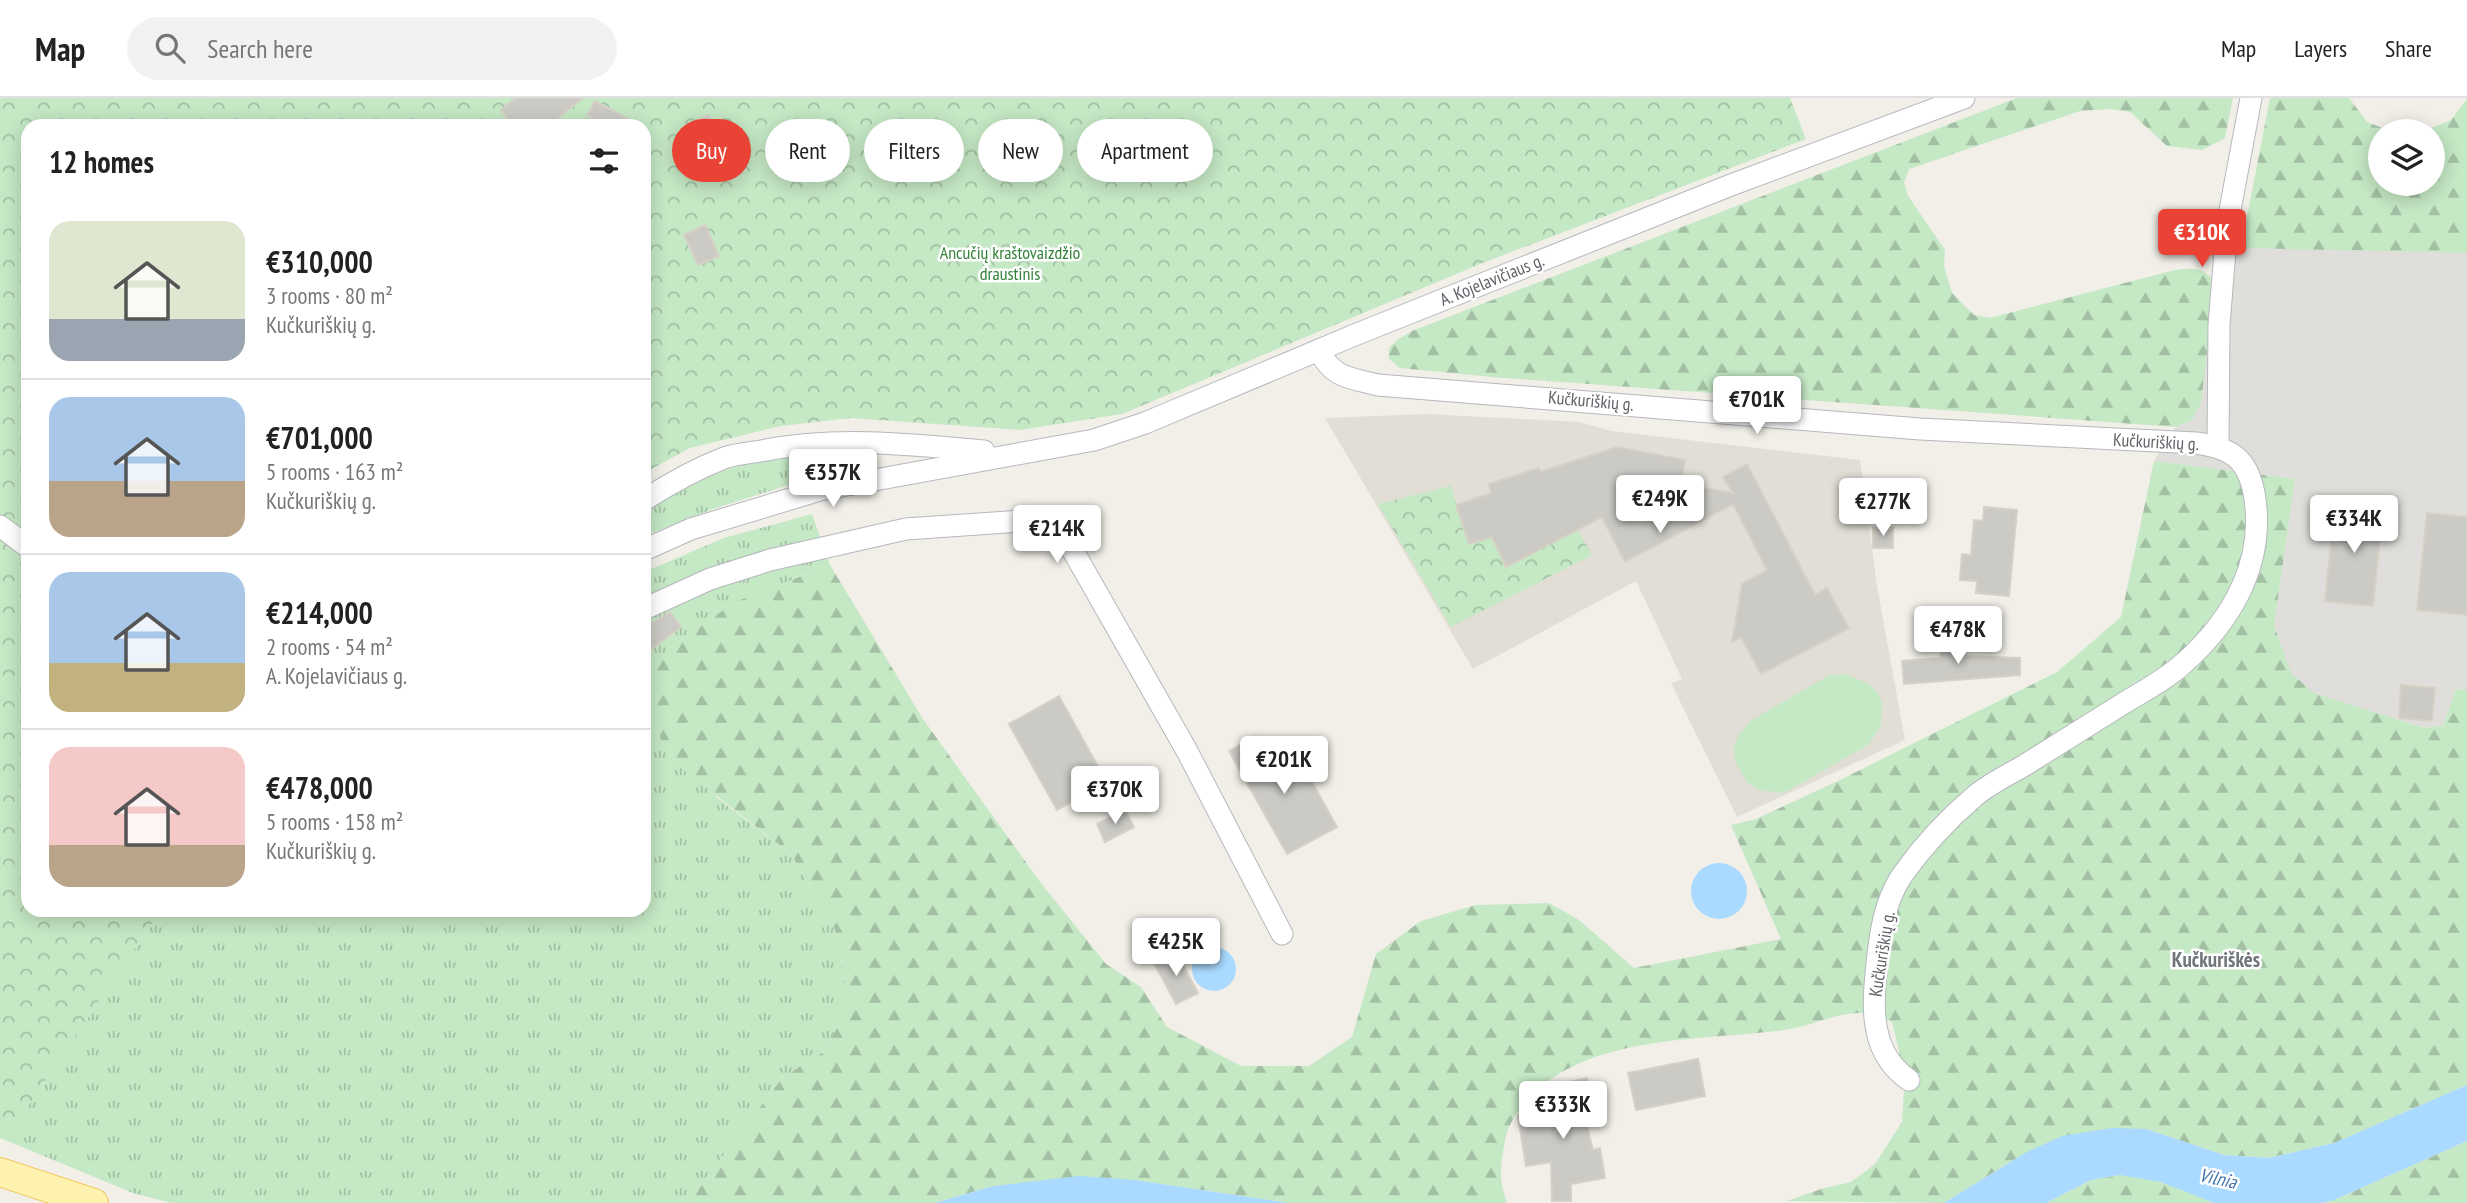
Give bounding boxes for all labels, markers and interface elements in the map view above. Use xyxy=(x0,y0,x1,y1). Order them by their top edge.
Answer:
search box xyxy=(127,17,617,80)
text: Map xyxy=(35,27,85,70)
icon: search xyxy=(151,29,189,67)
text: Search here xyxy=(207,32,313,65)
text: Map xyxy=(2221,33,2256,64)
text: Layers xyxy=(2294,33,2347,64)
text: Share xyxy=(2385,33,2432,64)
chip: Buy xyxy=(672,119,751,182)
chip: Rent xyxy=(765,119,850,182)
chip: Filters xyxy=(864,119,964,182)
chip: New xyxy=(978,119,1063,182)
chip: Apartment xyxy=(1077,119,1213,182)
map controls xyxy=(2368,119,2445,196)
button: layers xyxy=(2368,119,2445,196)
text: 12 homes xyxy=(49,142,154,181)
icon: filters xyxy=(585,142,623,180)
pin: €310K xyxy=(2153,209,2251,269)
text: €310K xyxy=(2174,217,2230,246)
park label: Ancučių kraštovaizdžio draustinis xyxy=(940,241,1081,285)
text: €310,000 xyxy=(266,242,373,281)
street label: A. Kojelavičiaus g. xyxy=(1436,248,1547,311)
icon: home xyxy=(105,249,189,333)
text: 3 rooms · 80 m² xyxy=(266,281,393,310)
text: Kučkuriškių g. xyxy=(266,310,376,339)
pin: €701K xyxy=(1708,376,1806,436)
text: €701K xyxy=(1729,384,1785,413)
street label: Kučkuriškių g. xyxy=(1547,385,1635,416)
text: €701,000 xyxy=(266,418,373,457)
icon: home xyxy=(105,425,189,509)
street label: Kučkuriškių g. xyxy=(2113,428,2200,455)
pin: €357K xyxy=(784,450,882,509)
text: 5 rooms · 163 m² xyxy=(266,457,403,486)
text: €357K xyxy=(805,457,861,486)
pin: €249K xyxy=(1611,476,1709,535)
pin: €277K xyxy=(1834,478,1932,538)
text: €249K xyxy=(1632,483,1688,512)
text: Kučkuriškių g. xyxy=(266,486,376,515)
text: €277K xyxy=(1855,486,1911,515)
pin: €334K xyxy=(2305,496,2403,555)
text: €334K xyxy=(2326,503,2382,532)
pin: €214K xyxy=(1008,505,1106,565)
text: €214K xyxy=(1029,513,1085,542)
text: €214,000 xyxy=(266,593,373,632)
icon: home xyxy=(105,600,189,684)
pin: €478K xyxy=(1909,606,2007,666)
text: €478K xyxy=(1930,614,1986,643)
text: 2 rooms · 54 m² xyxy=(266,632,393,661)
text: A. Kojelavičiaus g. xyxy=(266,661,407,690)
pin: €201K xyxy=(1235,736,1333,796)
text: €201K xyxy=(1256,744,1312,773)
pin: €370K xyxy=(1066,766,1164,826)
text: €478,000 xyxy=(266,768,373,807)
text: €370K xyxy=(1087,774,1143,803)
icon: home xyxy=(105,775,189,859)
text: 5 rooms · 158 m² xyxy=(266,807,403,836)
text: Kučkuriškių g. xyxy=(266,836,376,865)
street label: Kučkuriškių g. xyxy=(1863,910,1900,998)
pin: €425K xyxy=(1127,918,1225,978)
text: €425K xyxy=(1148,926,1204,955)
district label: Kučkuriškės xyxy=(2172,946,2260,973)
pin: €333K xyxy=(1514,1082,1612,1141)
text: €333K xyxy=(1535,1089,1591,1118)
water label: Vilnia xyxy=(2197,1162,2240,1194)

